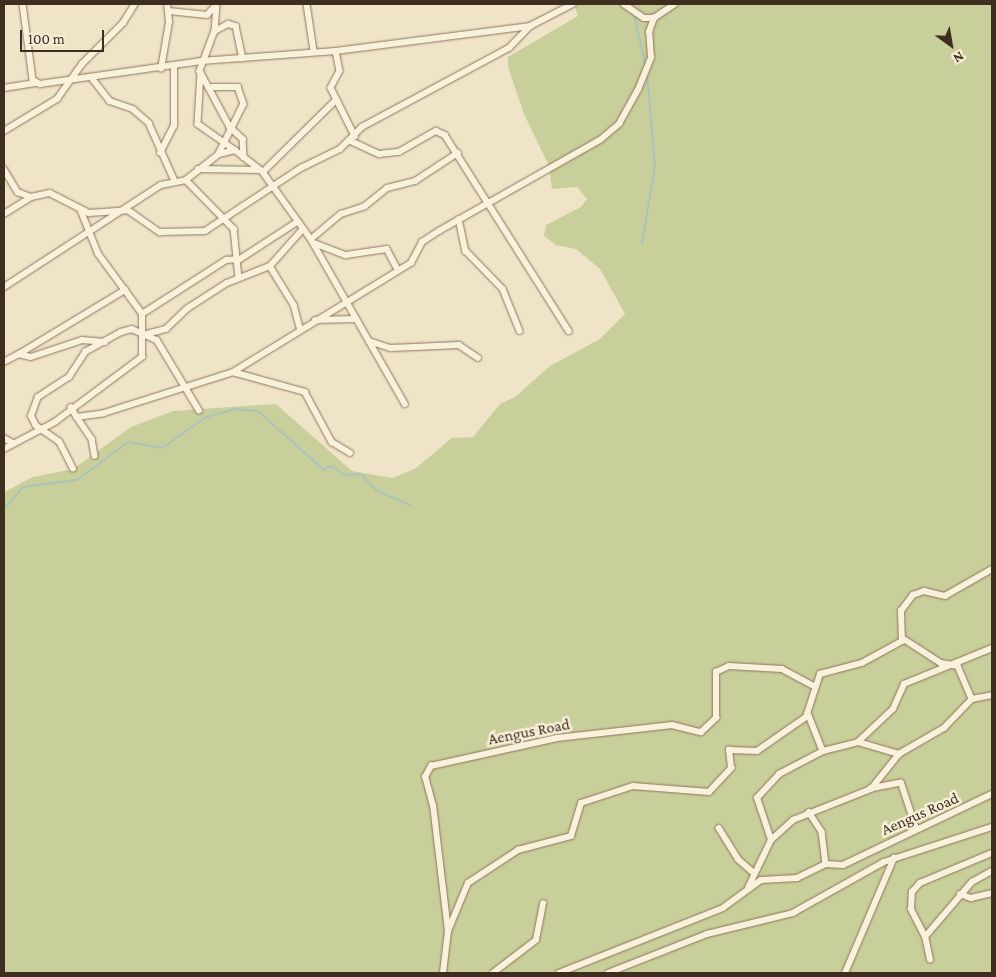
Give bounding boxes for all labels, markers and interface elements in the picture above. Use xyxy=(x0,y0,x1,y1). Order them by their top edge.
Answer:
scale bar xyxy=(22,20,106,52)
north arrow xyxy=(926,20,976,70)
text: 100 m xyxy=(28,31,65,47)
text: N xyxy=(951,48,967,67)
street label: Aengus Road xyxy=(487,715,571,749)
street label: Aengus Road xyxy=(878,788,962,840)

